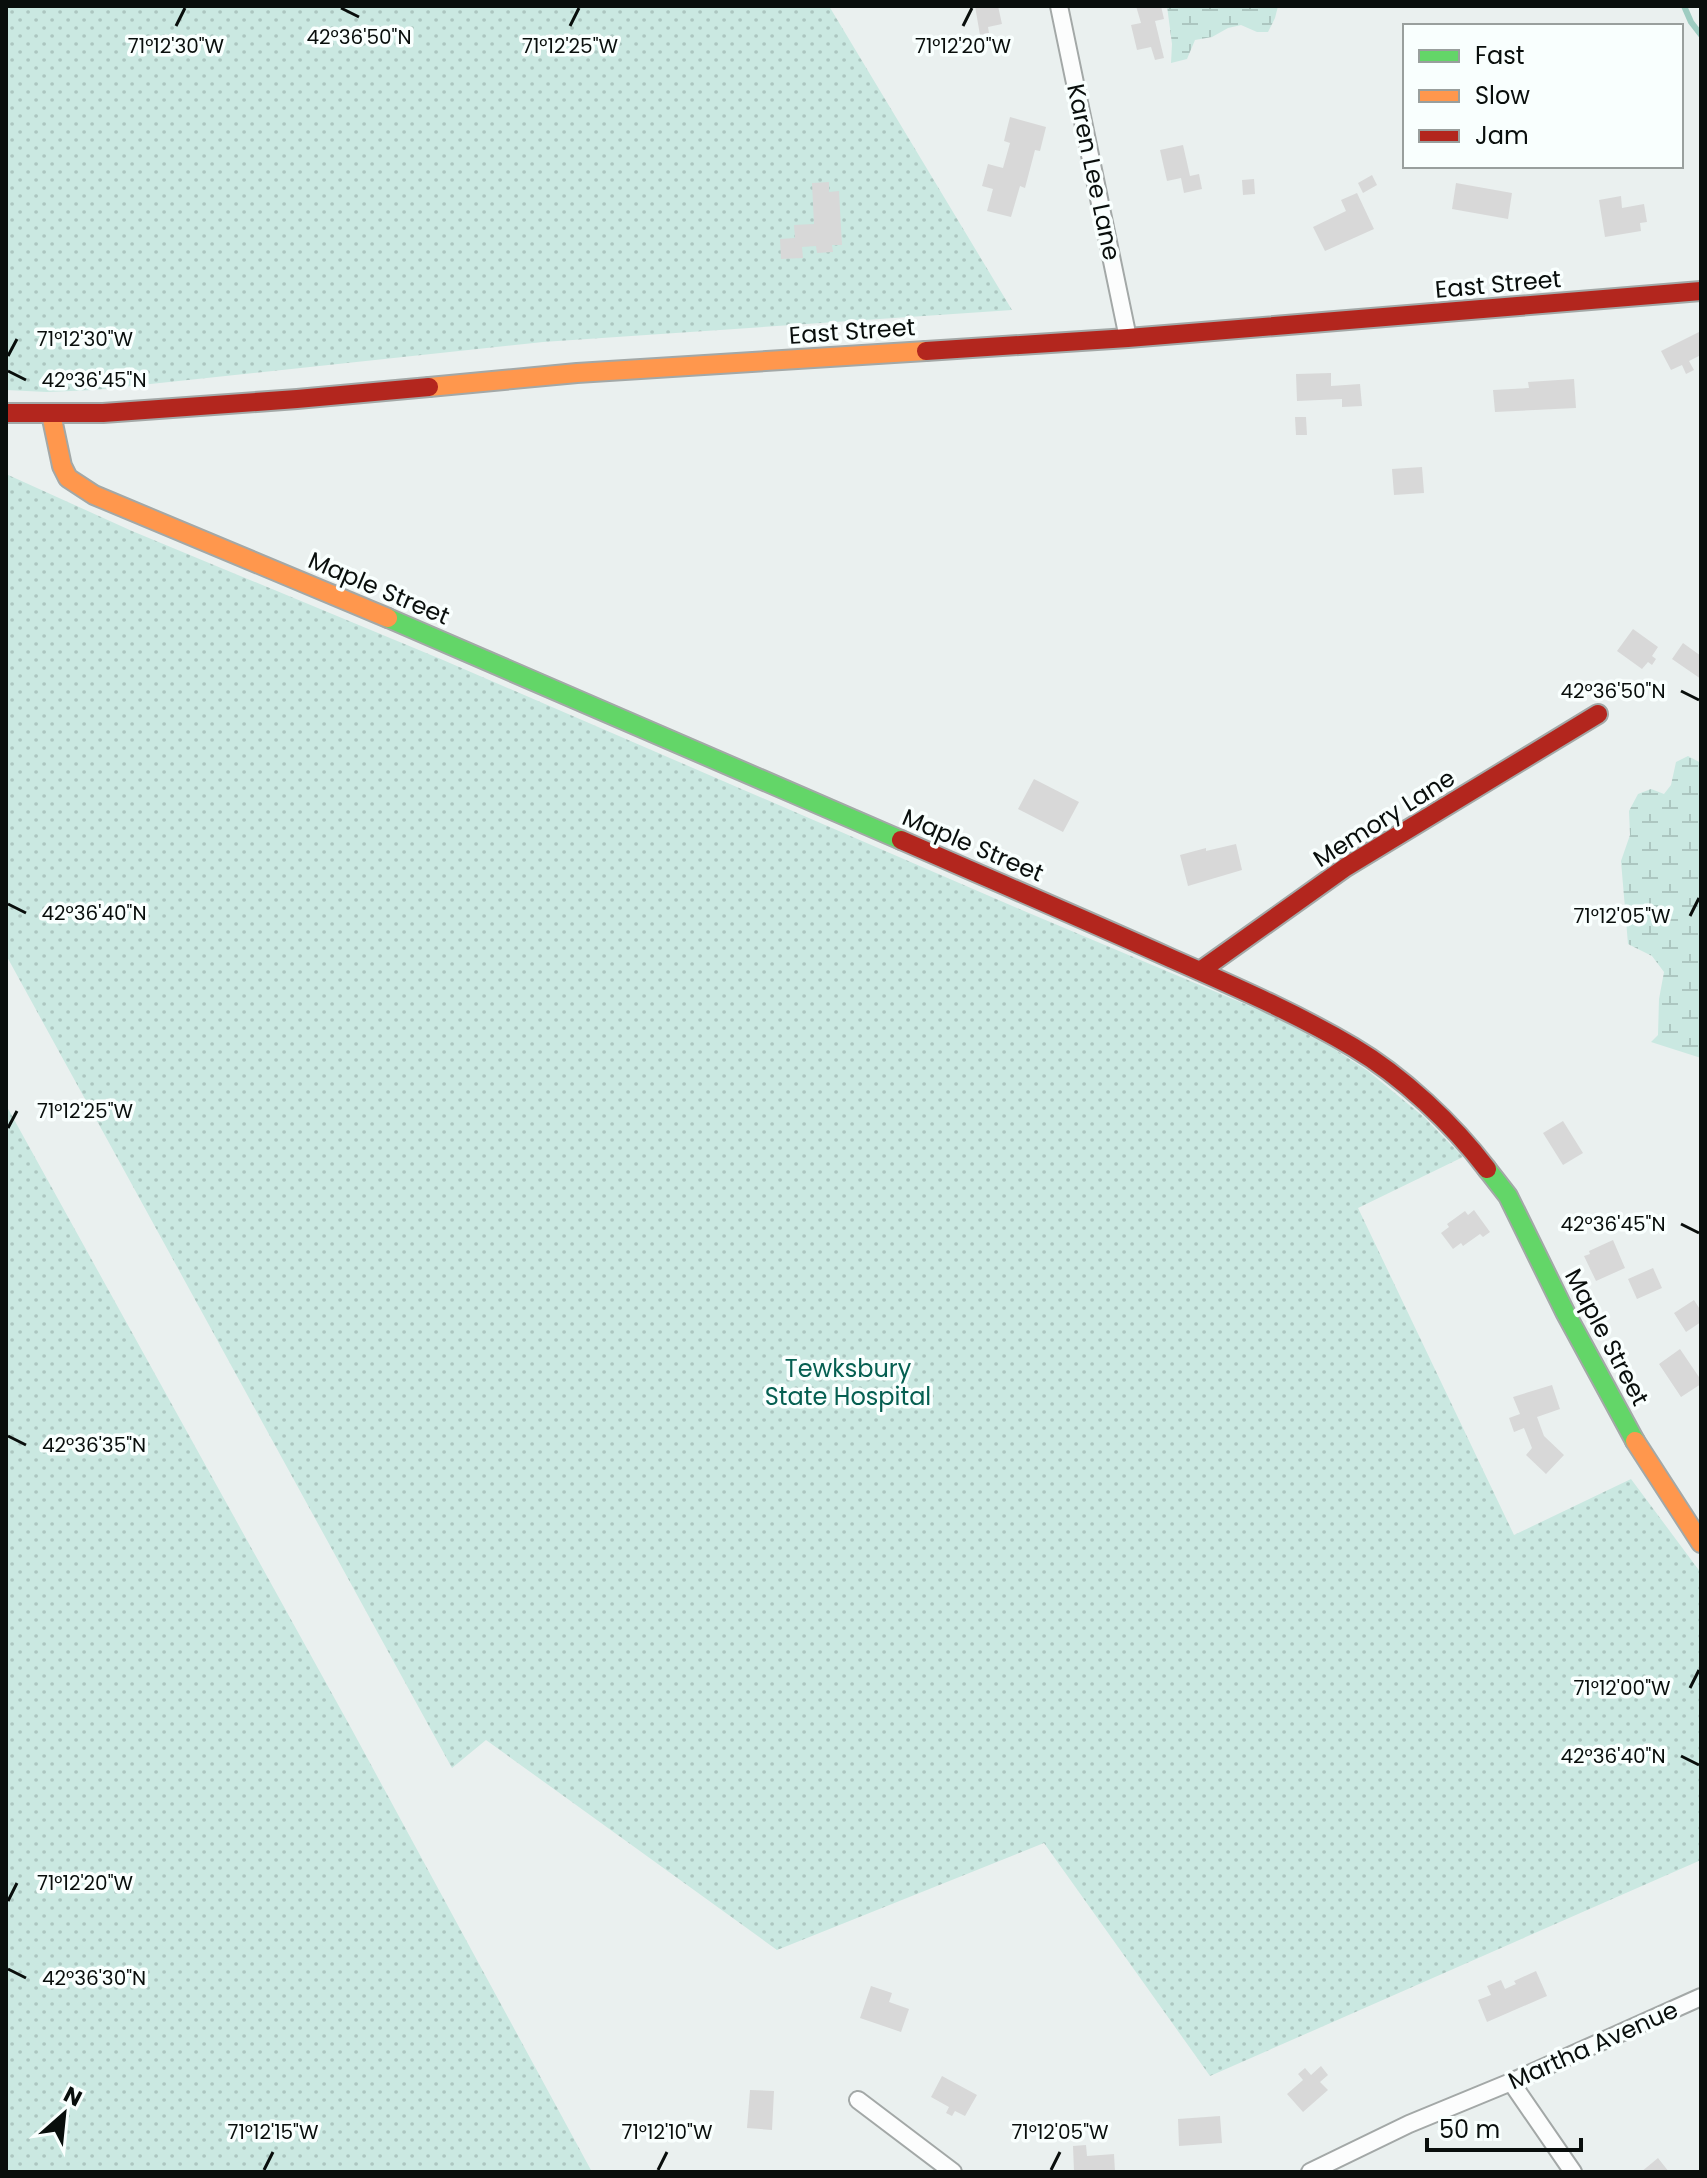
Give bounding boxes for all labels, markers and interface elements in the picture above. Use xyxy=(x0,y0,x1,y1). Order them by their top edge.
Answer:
text: 42°36'50"N xyxy=(307,23,411,51)
legend xyxy=(1403,24,1683,168)
text: 71°12'30"W xyxy=(128,32,225,60)
text: 71°12'25"W xyxy=(522,32,618,60)
text: 71°12'20"W xyxy=(915,32,1011,60)
text: Fast xyxy=(1475,39,1525,72)
text: Slow xyxy=(1475,79,1530,112)
street label: Karen Lee Lane xyxy=(1059,81,1129,263)
text: Jam xyxy=(1475,119,1529,152)
street label: East Street xyxy=(1434,262,1562,306)
street label: East Street xyxy=(788,310,916,352)
text: 71°12'30"W xyxy=(37,325,134,353)
text: 42°36'45"N xyxy=(42,366,146,394)
street label: Maple Street xyxy=(303,543,455,633)
text: 42°36'50"N xyxy=(1561,677,1665,705)
street label: Memory Lane xyxy=(1307,761,1461,875)
street label: Maple Street xyxy=(897,800,1049,890)
text: 42°36'40"N xyxy=(42,899,146,927)
text: 71°12'05"W xyxy=(1573,902,1671,930)
text: 71°12'25"W xyxy=(37,1097,133,1125)
text: 42°36'45"N xyxy=(1561,1210,1665,1238)
street label: Maple Street xyxy=(1557,1263,1657,1411)
park label: Tewksbury State Hospital xyxy=(765,1352,931,1413)
text: 42°36'35"N xyxy=(42,1431,146,1459)
text: 71°12'00"W xyxy=(1573,1674,1671,1702)
text: 42°36'40"N xyxy=(1561,1742,1665,1770)
text: 71°12'20"W xyxy=(37,1869,133,1897)
text: 42°36'30"N xyxy=(42,1964,146,1992)
street label: Martha Avenue xyxy=(1503,1993,1683,2097)
north arrow xyxy=(24,2074,104,2154)
text: N xyxy=(58,2079,87,2114)
scale bar xyxy=(1427,2102,1581,2152)
text: 50 m xyxy=(1439,2113,1500,2146)
text: 71°12'15"W xyxy=(228,2118,319,2146)
text: 71°12'10"W xyxy=(622,2118,713,2146)
text: 71°12'05"W xyxy=(1011,2118,1109,2146)

